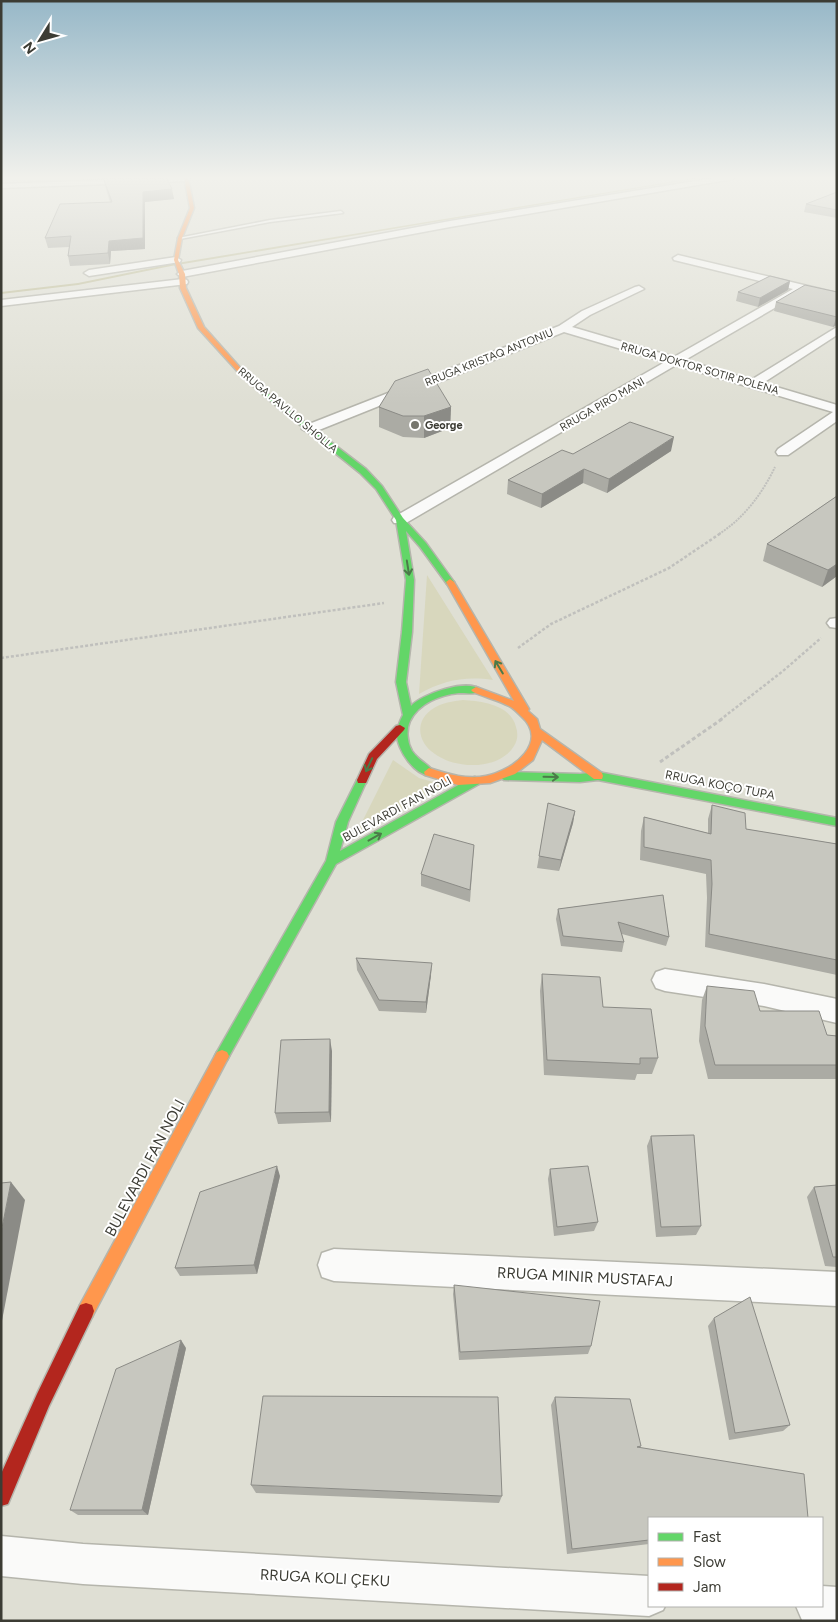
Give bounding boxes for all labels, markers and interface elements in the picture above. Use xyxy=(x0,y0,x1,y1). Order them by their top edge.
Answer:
north arrow xyxy=(15,15,65,65)
text: N xyxy=(20,38,40,57)
street label: RRUGA KRISTAQ ANTONIU xyxy=(423,326,555,389)
street label: RRUGA DOKTOR SOTIR POLENA xyxy=(619,340,781,397)
street label: RRUGA PAVLLO SHOLLA xyxy=(235,365,340,456)
street label: RRUGA PIRO MANI xyxy=(558,375,647,434)
marker: George xyxy=(409,419,421,431)
place label: George xyxy=(425,419,463,432)
one-way arrow xyxy=(403,560,413,576)
one-way arrow xyxy=(494,660,504,674)
one-way arrow xyxy=(364,757,373,772)
street label: RRUGA KOÇO TUPA xyxy=(664,768,776,802)
one-way arrow xyxy=(542,772,559,782)
street label: BULEVARDI FAN NOLI xyxy=(340,773,454,845)
one-way arrow xyxy=(367,831,381,841)
street label: BULEVARDI FAN NOLI xyxy=(101,1096,189,1240)
street label: RRUGA MINIR MUSTAFAJ xyxy=(497,1263,673,1291)
legend xyxy=(648,1517,823,1607)
text: Fast xyxy=(693,1528,722,1546)
text: Slow xyxy=(693,1553,726,1571)
street label: RRUGA KOLI ÇEKU xyxy=(259,1566,391,1590)
text: Jam xyxy=(693,1578,721,1596)

